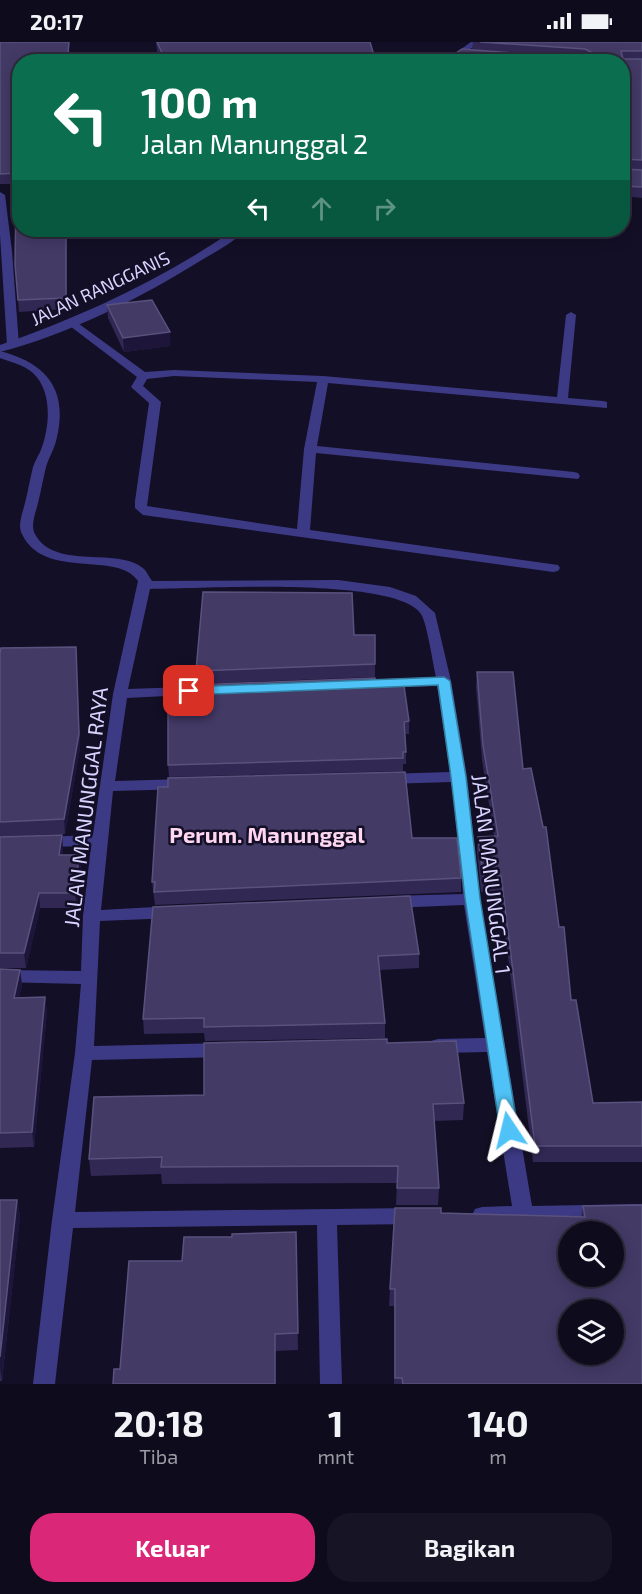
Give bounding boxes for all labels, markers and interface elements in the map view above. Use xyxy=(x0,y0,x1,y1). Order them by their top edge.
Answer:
text: 20:17 xyxy=(30,8,83,34)
text: 100 m xyxy=(141,76,258,126)
icon: left xyxy=(42,78,120,156)
text: Jalan Manunggal 2 xyxy=(141,127,368,159)
icon: left xyxy=(242,192,275,225)
icon: ahead xyxy=(305,192,338,225)
icon: right xyxy=(368,192,401,225)
street label: JALAN RANGGANIS xyxy=(27,246,173,330)
pin xyxy=(163,665,214,716)
icon: arrive xyxy=(172,674,205,707)
street label: JALAN MANUNGGAL RAYA xyxy=(58,685,112,929)
street label: JALAN MANUNGGAL 1 xyxy=(467,773,517,975)
district label: Perum. Manunggal xyxy=(169,821,365,847)
position arrow xyxy=(477,1098,541,1162)
map controls xyxy=(558,1221,624,1365)
button: search xyxy=(558,1221,624,1287)
button: layers xyxy=(558,1299,624,1365)
text: 20:18 xyxy=(113,1401,204,1444)
text: 1 xyxy=(328,1401,344,1444)
text: 140 xyxy=(467,1401,529,1444)
text: Tiba xyxy=(139,1444,178,1468)
text: mnt xyxy=(317,1444,354,1468)
text: m xyxy=(489,1444,507,1468)
button: Keluar xyxy=(30,1513,315,1582)
button: Bagikan xyxy=(327,1513,612,1582)

